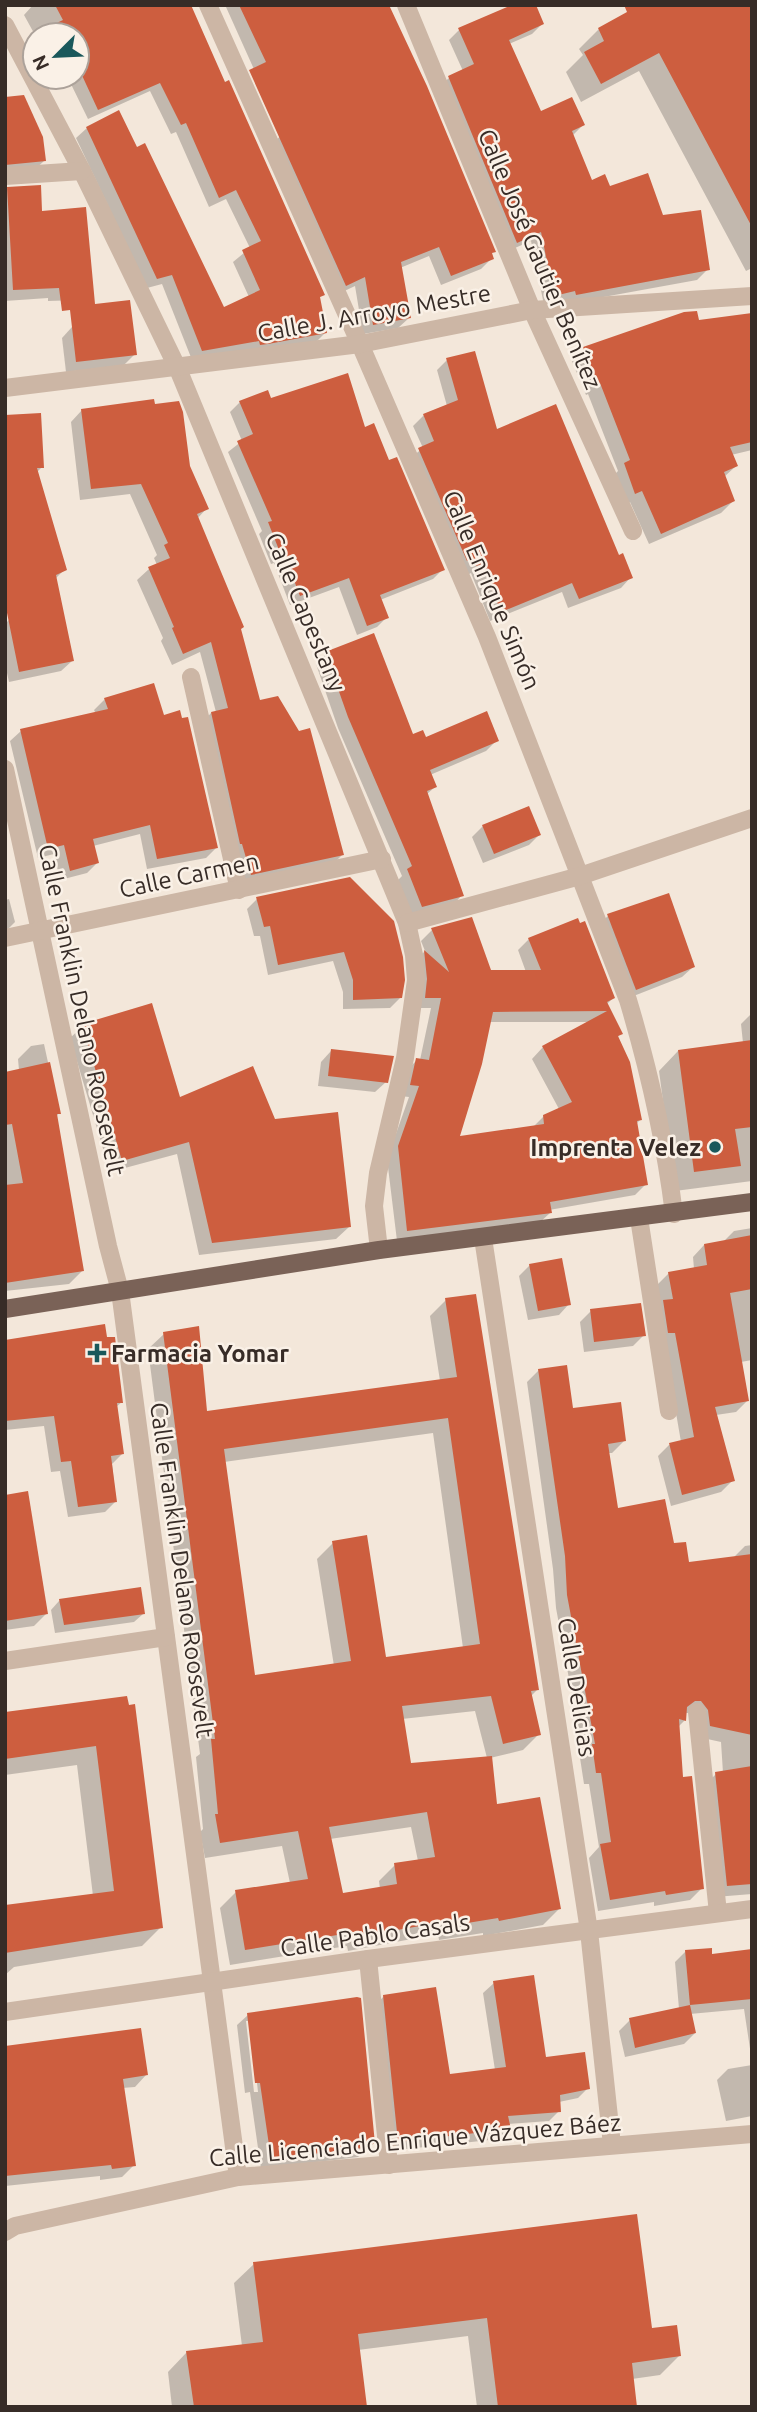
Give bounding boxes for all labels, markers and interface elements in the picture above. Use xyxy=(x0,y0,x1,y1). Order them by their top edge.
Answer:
north arrow xyxy=(21,21,91,91)
text: N xyxy=(28,52,53,74)
street label: Calle José Gautier Benítez xyxy=(473,125,607,393)
street label: Calle J. Arroyo Mestre xyxy=(255,279,493,347)
street label: Calle Enrique Simón xyxy=(438,486,546,694)
street label: Calle Capestany xyxy=(260,528,352,696)
street label: Calle Franklin Delano Roosevelt xyxy=(34,842,131,1179)
street label: Calle Carmen xyxy=(117,847,261,903)
place label: Imprenta Velez xyxy=(530,1134,701,1161)
marker: Imprenta Velez xyxy=(707,1139,723,1155)
place label: Farmacia Yomar xyxy=(111,1340,289,1367)
marker: Farmacia Yomar xyxy=(89,1345,105,1361)
street label: Calle Franklin Delano Roosevelt xyxy=(145,1400,219,1740)
street label: Calle Delicias xyxy=(553,1616,601,1758)
street label: Calle Pablo Casals xyxy=(278,1908,472,1962)
street label: Calle Licenciado Enrique Vázquez Báez xyxy=(208,2109,622,2171)

